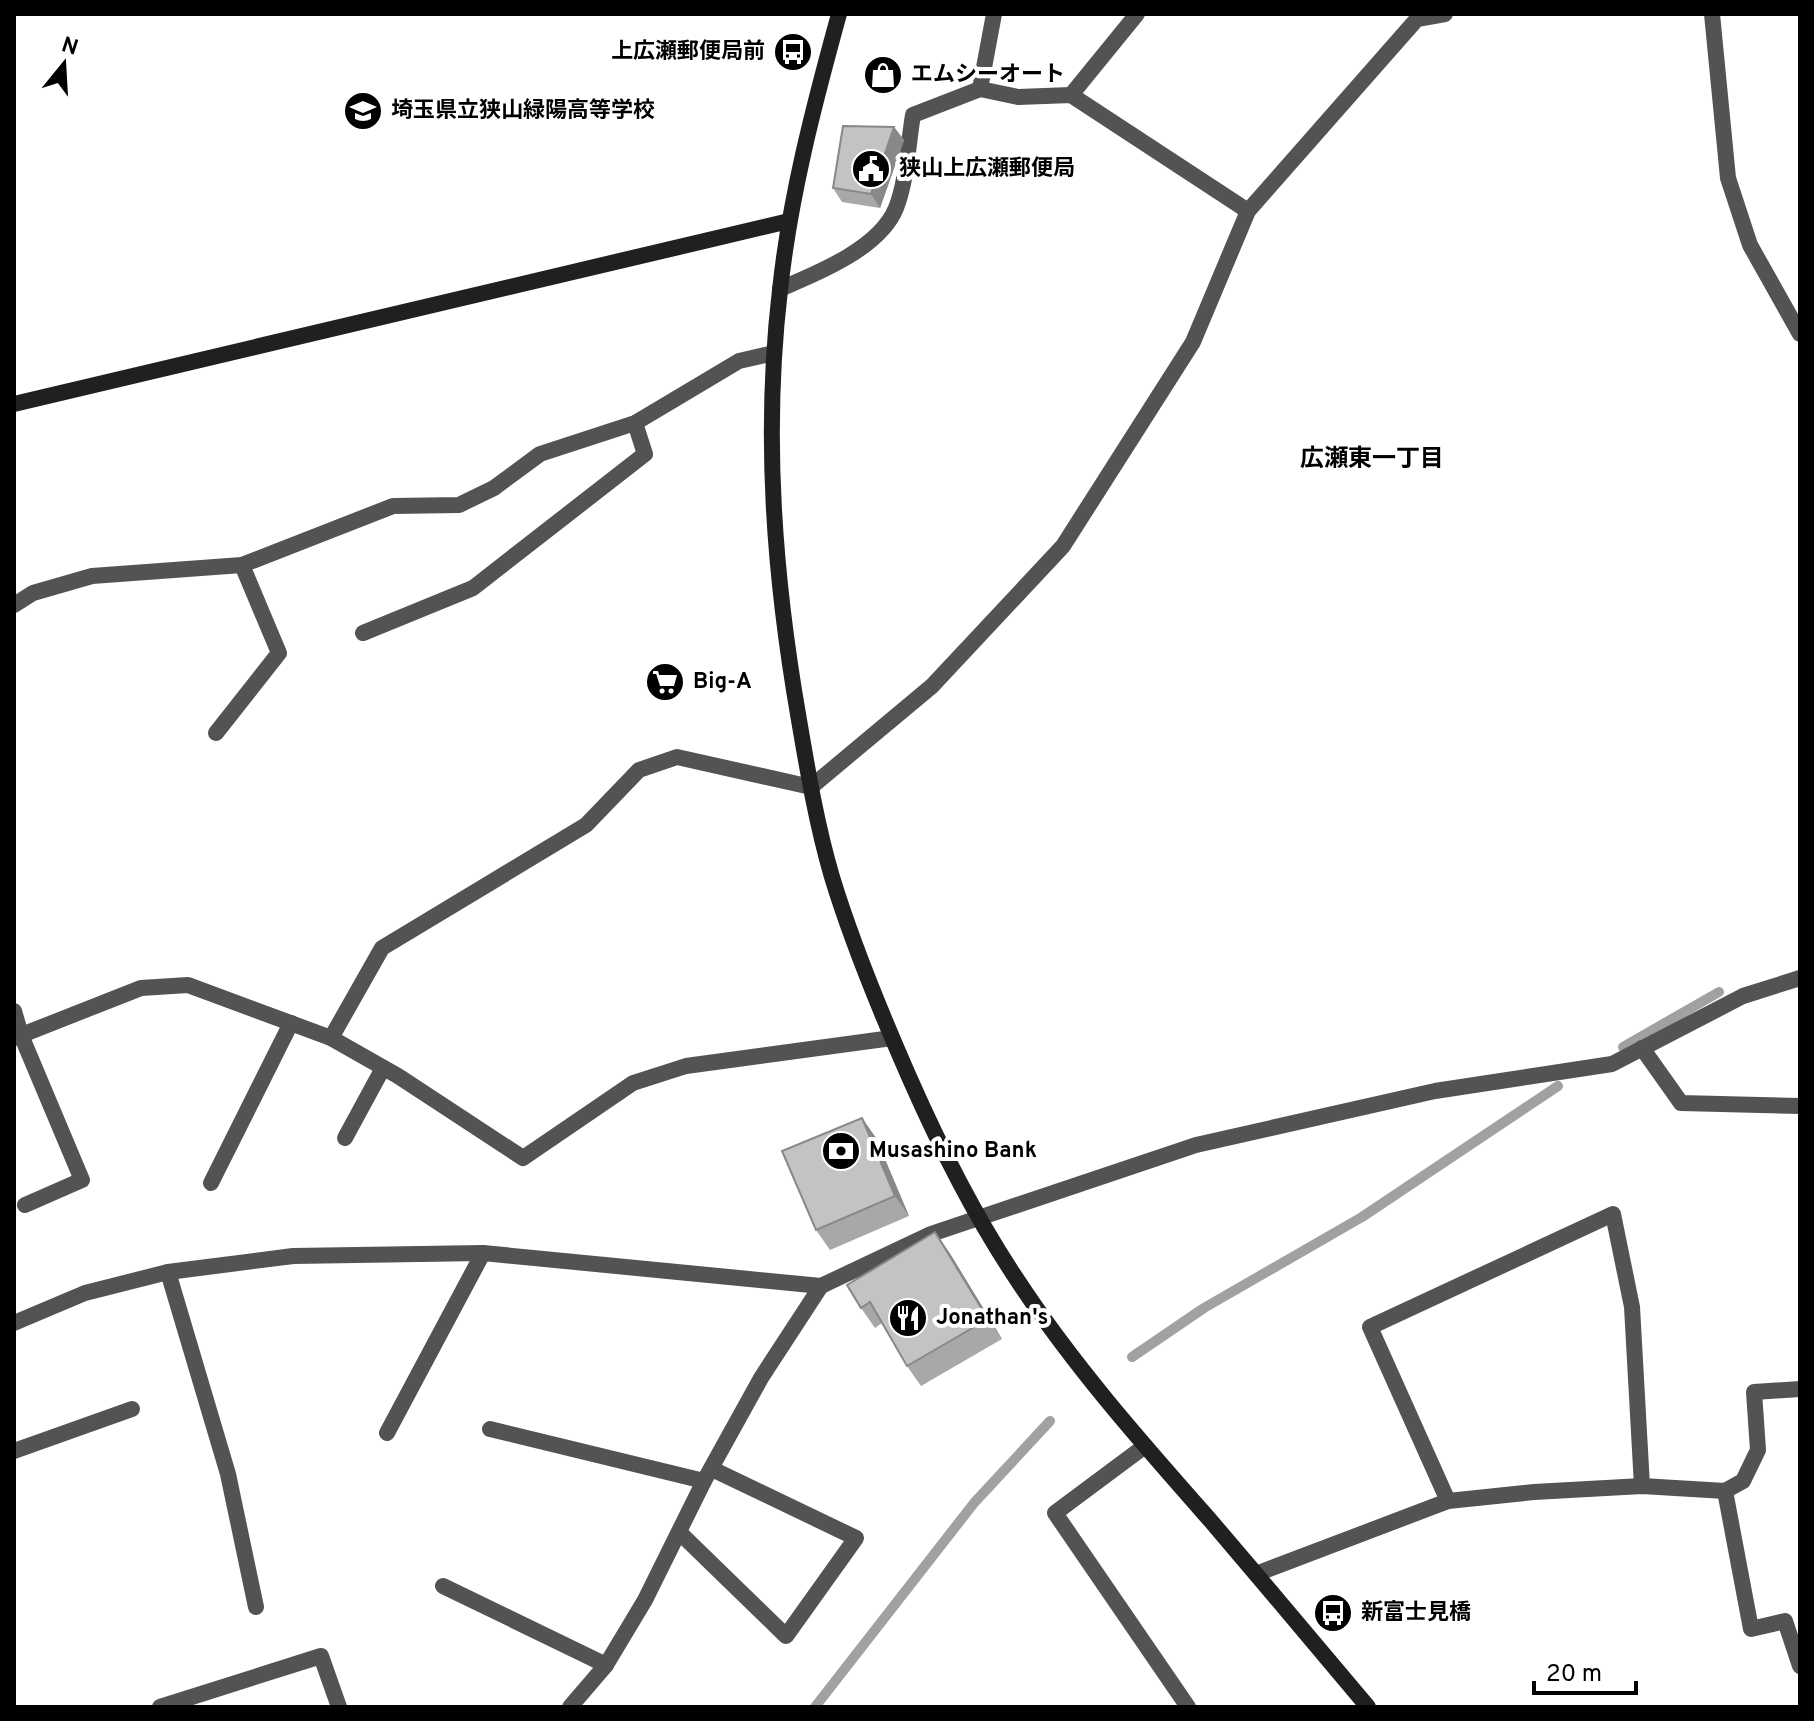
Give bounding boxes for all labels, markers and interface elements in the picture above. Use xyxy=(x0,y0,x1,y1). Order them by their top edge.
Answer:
north arrow xyxy=(24,24,104,104)
bus stop icon: 上広瀬郵便局前 xyxy=(772,31,814,73)
text: N xyxy=(58,32,81,63)
place label: 上広瀬郵便局前 xyxy=(611,39,765,66)
shop icon: エムシーオート xyxy=(862,54,904,96)
place label: エムシーオート xyxy=(911,62,1065,89)
school or university icon: 埼玉県立狭山緑陽高等学校 xyxy=(342,90,384,132)
place label: 埼玉県立狭山緑陽高等学校 xyxy=(391,98,655,125)
public building icon: 狭山上広瀬郵便局 xyxy=(850,148,892,190)
place label: 狭山上広瀬郵便局 xyxy=(899,156,1075,183)
district label: 広瀬東一丁目 xyxy=(1300,445,1444,475)
supermarket icon: Big-A xyxy=(644,661,686,703)
place label: Big-A xyxy=(693,669,752,696)
bank icon: Musashino Bank xyxy=(820,1130,862,1172)
place label: Musashino Bank xyxy=(869,1138,1037,1165)
restaurant icon: Jonathan's xyxy=(887,1297,929,1339)
place label: Jonathan's xyxy=(936,1305,1048,1332)
bus stop icon: 新富士見橋 xyxy=(1312,1592,1354,1634)
place label: 新富士見橋 xyxy=(1361,1600,1471,1627)
scale bar xyxy=(1534,1645,1636,1695)
text: 20 m xyxy=(1546,1660,1602,1690)

